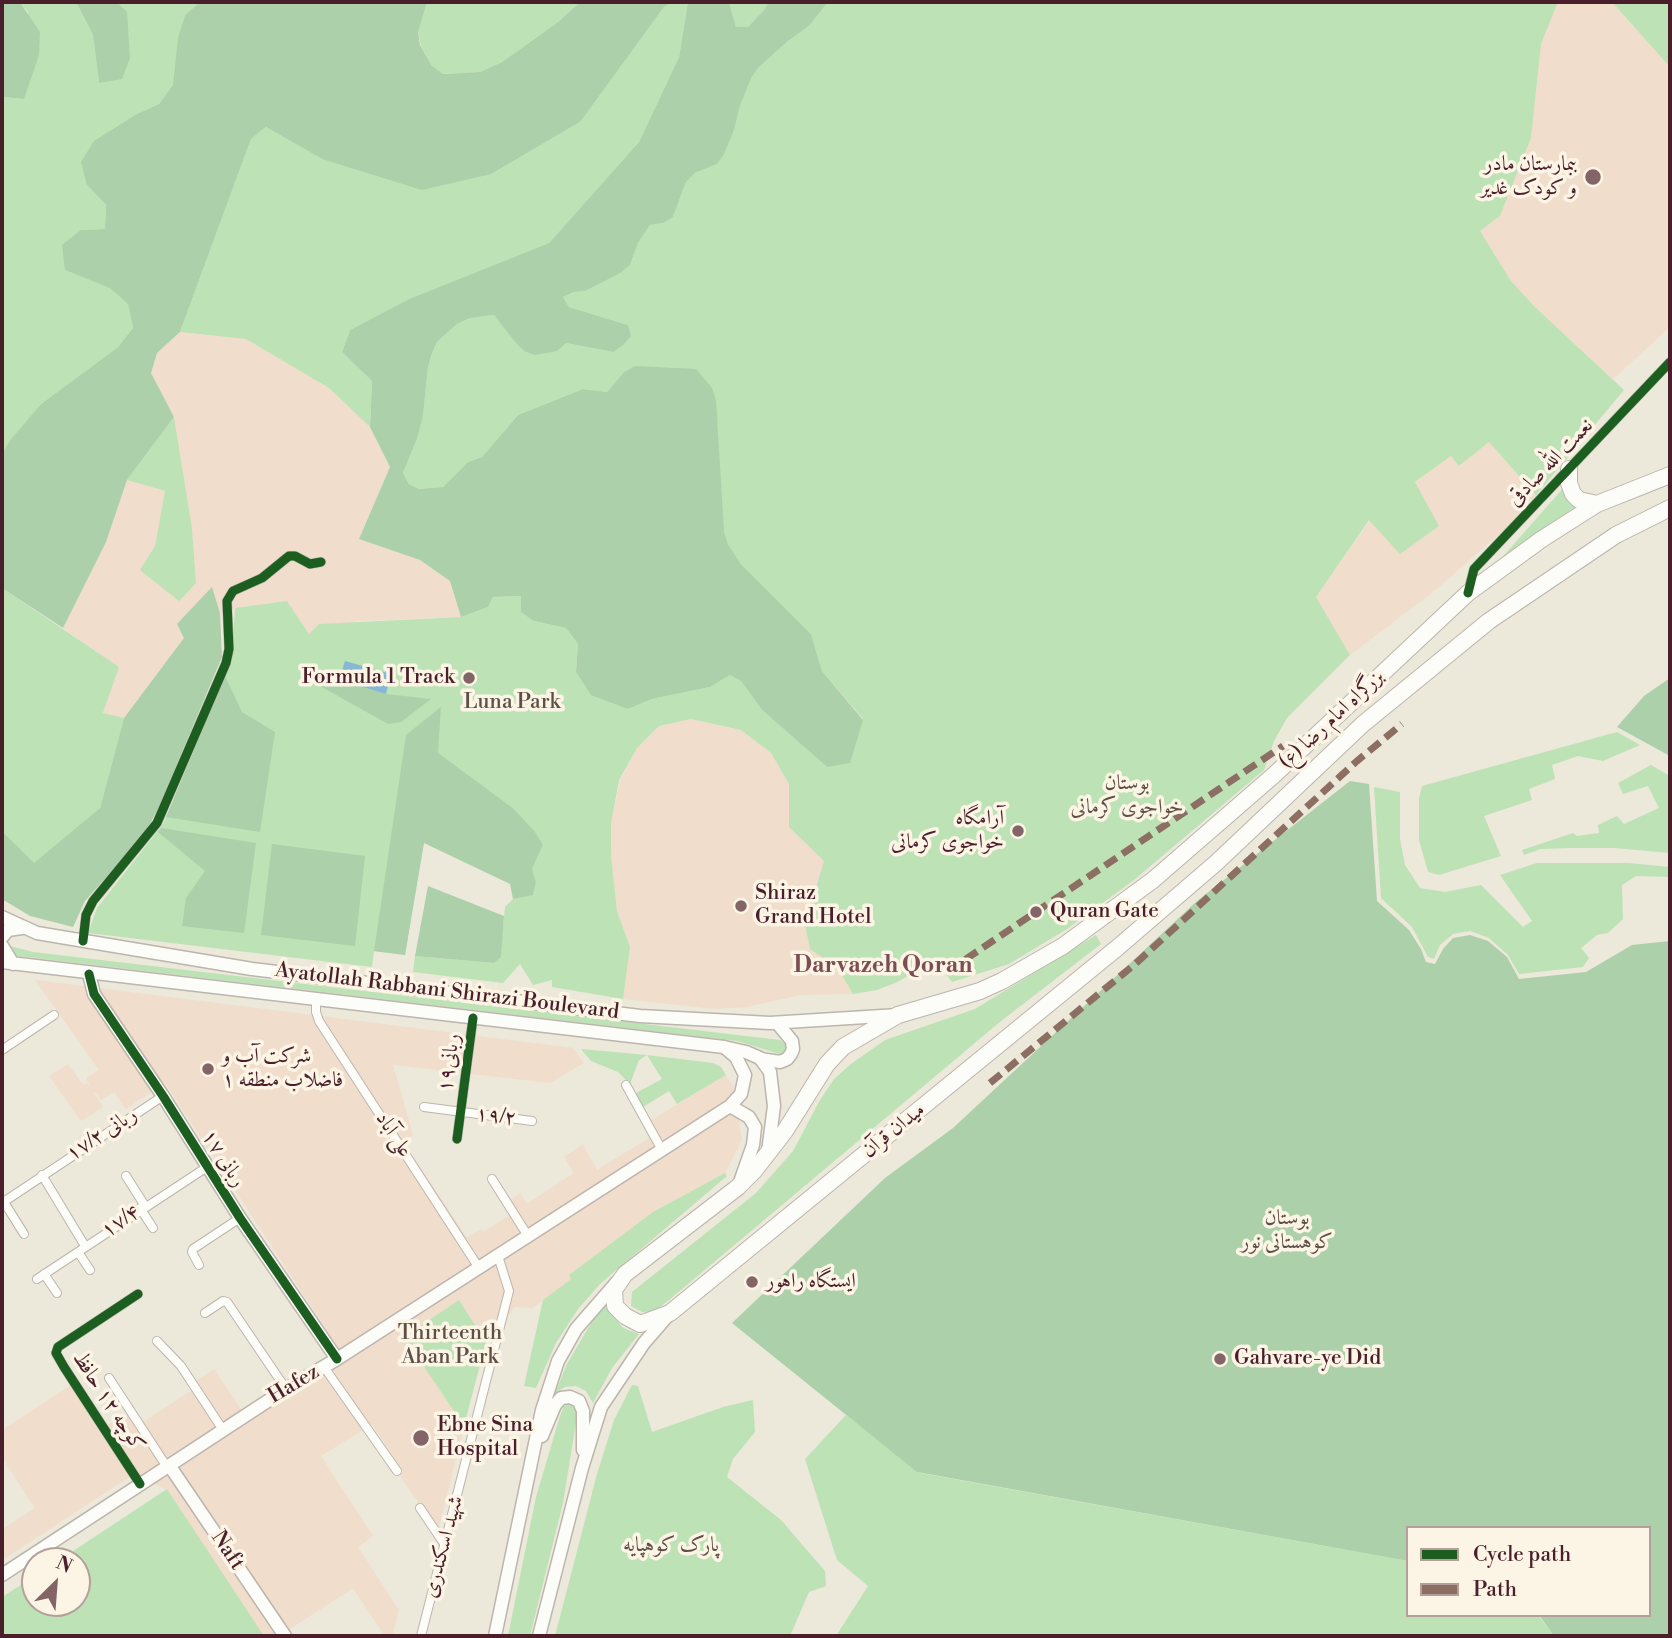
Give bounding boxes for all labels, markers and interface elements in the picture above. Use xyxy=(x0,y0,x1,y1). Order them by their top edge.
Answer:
place label: ببمارستان مادر و کودک غدیر xyxy=(1480,152,1577,202)
marker: ببمارستان مادر و کودک غدیر xyxy=(1583,167,1603,187)
street label: نعمت الله صادقی xyxy=(1503,414,1599,512)
place label: Formula 1 Track xyxy=(301,665,455,691)
street label: بزرگراه امام رضا (ع) xyxy=(1274,665,1390,775)
marker: Formula 1 Track xyxy=(461,670,477,686)
park label: Luna Park xyxy=(463,690,561,716)
park label: بوستان خواجوی کرمانی xyxy=(1070,771,1184,821)
place label: آرامگاه خواجوی کرمانی xyxy=(891,806,1004,856)
marker: آرامگاه خواجوی کرمانی xyxy=(1010,823,1026,839)
place label: Shiraz Grand Hotel xyxy=(755,881,871,931)
marker: Shiraz Grand Hotel xyxy=(733,898,749,914)
place label: Quran Gate xyxy=(1050,899,1159,925)
marker: Quran Gate xyxy=(1028,904,1044,920)
district label: Darvazeh Qoran xyxy=(794,952,972,980)
street label: Ayatollah Rabbani Shirazi Boulevard xyxy=(274,958,620,1026)
street label: ربانی۱۹ xyxy=(433,1032,467,1094)
place label: شرکت آب و فاضلاب منطقه ۱ xyxy=(222,1044,343,1094)
marker: شرکت آب و فاضلاب منطقه ۱ xyxy=(200,1061,216,1077)
street label: میدان قرآن xyxy=(857,1098,931,1164)
street label: ۱۹/۲ xyxy=(474,1102,518,1132)
street label: ربانی ۱۷/۲ xyxy=(62,1103,142,1167)
street label: علی آباد xyxy=(369,1107,417,1163)
street label: ربانی ۱۷ xyxy=(196,1126,250,1192)
street label: ۱۷/۴ xyxy=(97,1200,145,1244)
park label: بوستان کوهستانی نور xyxy=(1241,1206,1333,1256)
place label: ایستگاه راهور xyxy=(766,1269,856,1295)
marker: ایستگاه راهور xyxy=(744,1274,760,1290)
park label: Thirteenth Aban Park xyxy=(398,1321,502,1371)
place label: Gahvare-ye Did xyxy=(1234,1346,1381,1372)
street label: کوچه ۱۲ حافظ xyxy=(66,1347,150,1457)
marker: Gahvare-ye Did xyxy=(1212,1351,1228,1367)
street label: Hafez xyxy=(264,1360,324,1410)
place label: Ebne Sina Hospital xyxy=(437,1413,533,1463)
marker: Ebne Sina Hospital xyxy=(411,1428,431,1448)
street label: شهید اسکندری xyxy=(418,1493,470,1601)
legend xyxy=(1406,1526,1651,1617)
street label: Naft xyxy=(205,1527,249,1575)
park label: پارک کوهپایه xyxy=(623,1533,719,1559)
text: Cycle path xyxy=(1473,1542,1571,1568)
north arrow xyxy=(21,1547,91,1617)
text: N xyxy=(52,1551,76,1579)
text: Path xyxy=(1473,1577,1517,1603)

